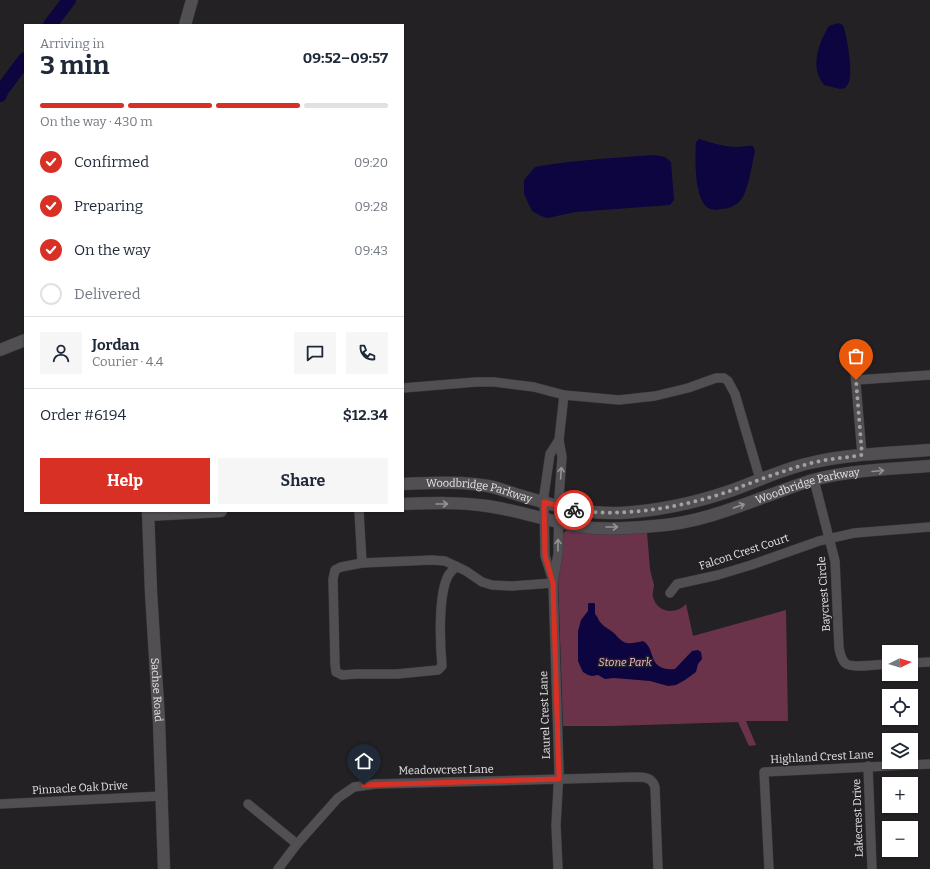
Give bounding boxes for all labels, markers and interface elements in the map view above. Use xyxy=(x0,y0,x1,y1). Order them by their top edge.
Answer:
text: Arriving in xyxy=(40,36,105,51)
text: 09:52–09:57 xyxy=(303,49,388,67)
text: 3 min xyxy=(40,50,109,81)
text: On the way · 430 m xyxy=(40,114,153,129)
icon: check xyxy=(40,151,62,173)
text: Confirmed xyxy=(74,153,149,171)
text: 09:20 xyxy=(354,155,388,170)
icon: check xyxy=(40,195,62,217)
text: Preparing xyxy=(74,197,143,215)
text: 09:28 xyxy=(354,199,388,214)
icon: check xyxy=(40,239,62,261)
text: On the way xyxy=(74,241,151,259)
text: 09:43 xyxy=(354,243,388,258)
text: Delivered xyxy=(74,285,141,303)
button: person xyxy=(40,332,82,374)
button: chat xyxy=(294,332,336,374)
button: phone xyxy=(346,332,388,374)
text: Jordan xyxy=(92,336,139,354)
pin xyxy=(839,339,873,380)
icon: bag xyxy=(845,345,867,367)
text: Courier · 4.4 xyxy=(92,354,163,369)
text: Order #6194 xyxy=(40,406,126,424)
text: $12.34 xyxy=(343,406,388,424)
button: Help xyxy=(40,458,210,504)
button: Share xyxy=(218,458,388,504)
street label: Woodbridge Parkway xyxy=(754,465,860,506)
one-way arrow xyxy=(557,467,564,480)
one-way arrow xyxy=(871,467,884,474)
street label: Woodbridge Parkway xyxy=(426,476,534,505)
courier xyxy=(554,490,594,530)
icon: bike xyxy=(563,499,585,521)
one-way arrow xyxy=(435,500,448,508)
one-way arrow xyxy=(733,501,745,509)
one-way arrow xyxy=(605,523,618,531)
street label: Falcon Crest Court xyxy=(697,531,791,573)
one-way arrow xyxy=(555,539,562,552)
street label: Baycrest Circle xyxy=(815,556,833,632)
north arrow xyxy=(882,645,918,681)
map controls xyxy=(882,645,918,857)
park label: Stone Park xyxy=(598,656,653,669)
street label: Sachse Road xyxy=(149,657,166,723)
street label: Laurel Crest Lane xyxy=(537,671,553,759)
button: locate xyxy=(882,689,918,725)
button: layers xyxy=(882,733,918,769)
pin xyxy=(347,744,381,785)
street label: Highland Crest Lane xyxy=(770,748,874,766)
icon: home xyxy=(353,750,375,772)
street label: Meadowcrest Lane xyxy=(398,763,494,777)
button: + xyxy=(882,777,918,813)
street label: Pinnacle Oak Drive xyxy=(32,779,128,797)
street label: Lakecrest Drive xyxy=(850,779,866,857)
button: − xyxy=(882,821,918,857)

